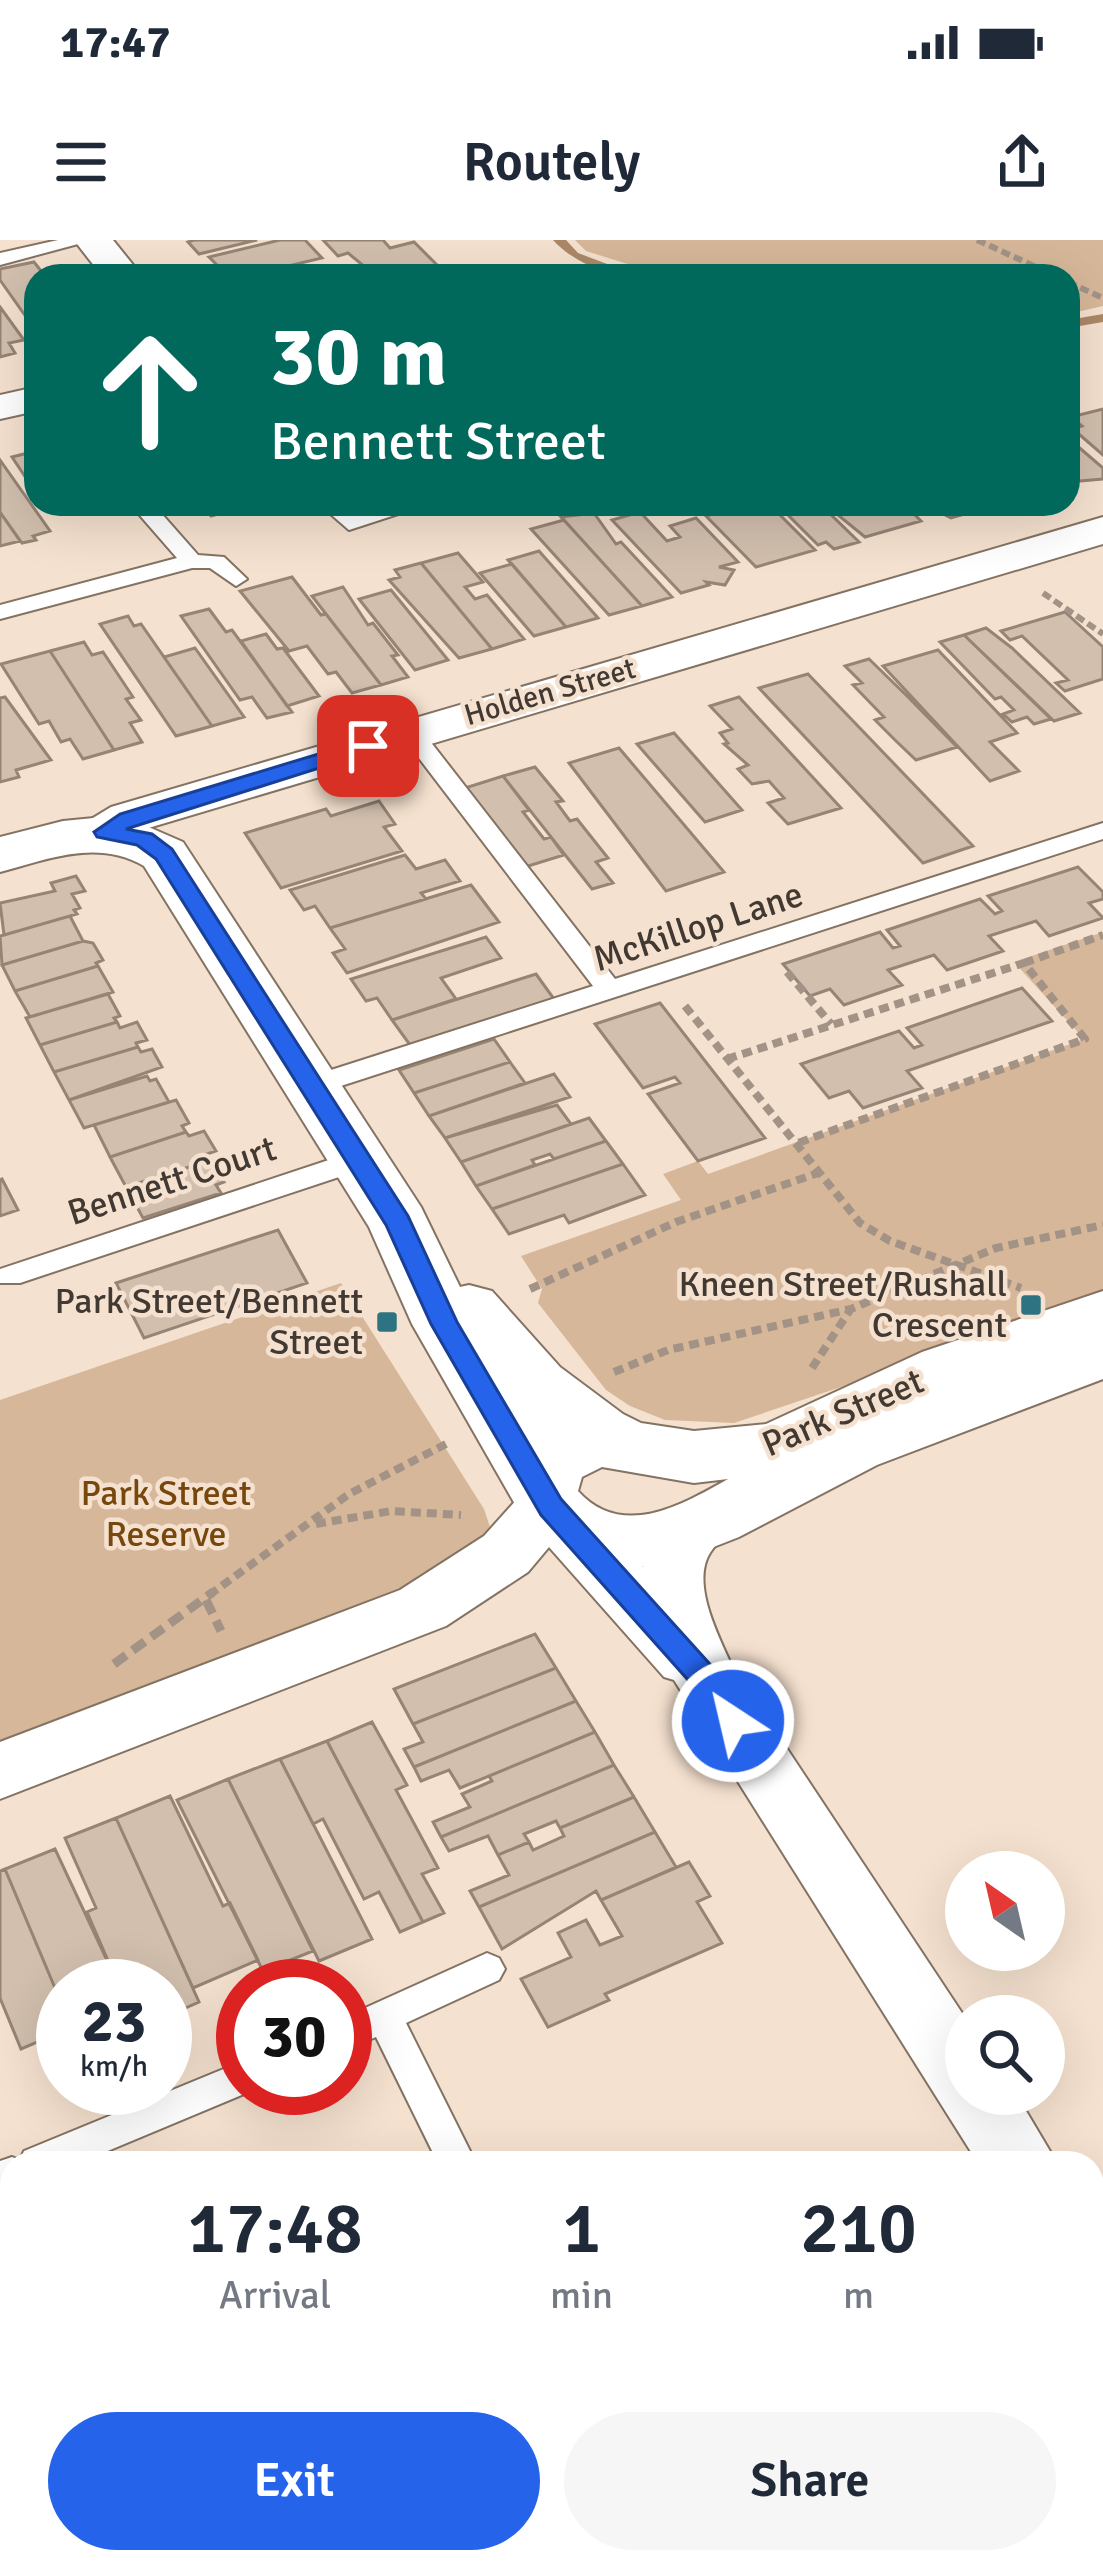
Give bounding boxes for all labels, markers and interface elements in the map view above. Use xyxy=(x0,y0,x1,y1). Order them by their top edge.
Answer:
text: 17:47 xyxy=(60,15,170,70)
icon: menu xyxy=(48,129,114,195)
text: Routely xyxy=(463,129,640,196)
icon: share xyxy=(989,129,1055,195)
text: 30 m xyxy=(270,305,447,409)
icon: ahead xyxy=(72,312,228,468)
text: Bennett Street xyxy=(270,408,606,475)
street label: Holden Street xyxy=(460,650,640,734)
pin xyxy=(317,695,419,797)
icon: arrive xyxy=(335,713,401,779)
street label: McKillop Lane xyxy=(588,872,808,982)
street label: Bennett Court xyxy=(62,1126,282,1236)
place label: Kneen Street/Rushall Crescent xyxy=(678,1262,1007,1348)
place label: Park Street/Bennett Street xyxy=(55,1279,363,1365)
marker: Kneen Street/Rushall Crescent xyxy=(1018,1292,1044,1318)
marker: Park Street/Bennett Street xyxy=(374,1309,400,1335)
street label: Park Street xyxy=(756,1359,930,1467)
park label: Park Street Reserve xyxy=(81,1471,251,1557)
position arrow xyxy=(670,1658,796,1784)
north arrow xyxy=(945,1851,1065,1971)
map controls xyxy=(945,1851,1065,2115)
speed limit sign: 30 xyxy=(216,1959,372,2115)
text: 23 xyxy=(82,1985,146,2059)
button: search xyxy=(945,1995,1065,2115)
text: km/h xyxy=(80,2048,148,2085)
text: 17:48 xyxy=(187,2184,363,2273)
text: 1 xyxy=(562,2184,601,2273)
text: 210 xyxy=(800,2184,917,2273)
text: Arrival xyxy=(219,2271,331,2319)
text: min xyxy=(550,2271,613,2319)
text: m xyxy=(843,2271,874,2319)
button: Exit xyxy=(48,2412,540,2550)
button: Share xyxy=(564,2412,1056,2550)

